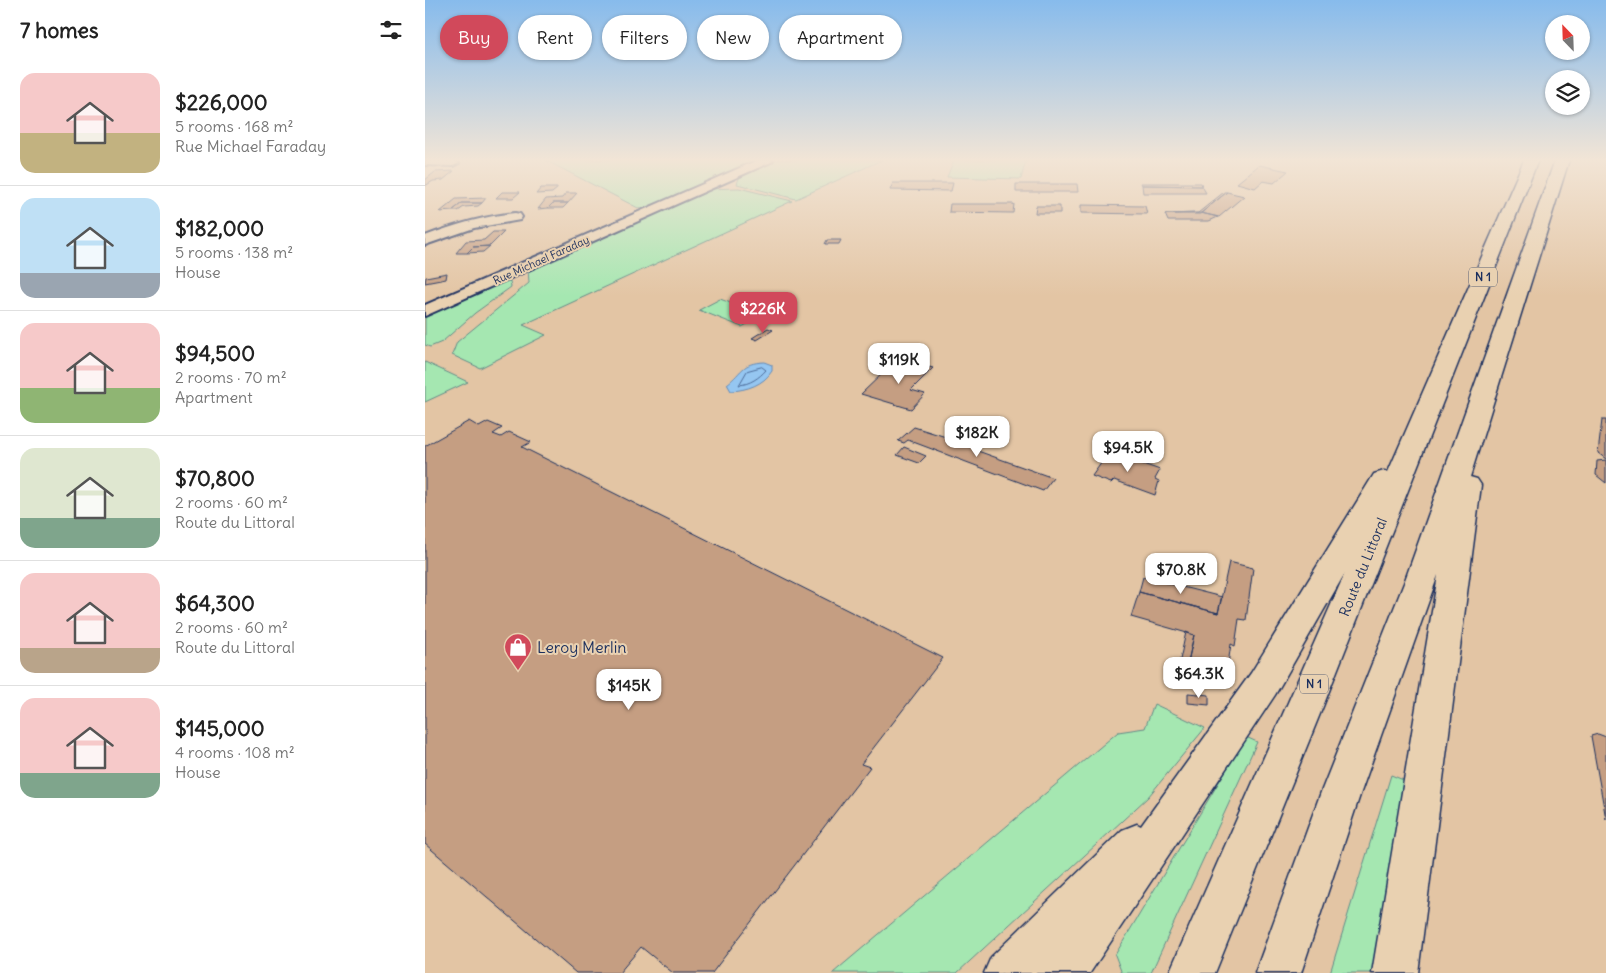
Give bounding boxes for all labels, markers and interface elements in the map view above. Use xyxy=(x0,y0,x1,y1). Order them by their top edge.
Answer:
chip: Buy xyxy=(440,15,508,60)
chip: Rent xyxy=(518,15,592,60)
chip: Filters xyxy=(602,15,687,60)
chip: New xyxy=(697,15,769,60)
chip: Apartment xyxy=(779,15,902,60)
north arrow xyxy=(1545,15,1590,60)
map controls xyxy=(1545,15,1590,115)
icon: filters xyxy=(377,16,405,44)
text: 7 homes xyxy=(20,17,99,44)
button: layers xyxy=(1545,70,1590,115)
text: $226,000 xyxy=(175,89,268,116)
icon: home xyxy=(60,93,120,153)
text: 5 rooms · 168 m² xyxy=(175,116,293,136)
text: Rue Michael Faraday xyxy=(175,136,326,156)
text: $182,000 xyxy=(175,215,264,242)
icon: home xyxy=(60,218,120,278)
street label: Rue Michael Faraday xyxy=(491,232,591,288)
text: 5 rooms · 138 m² xyxy=(175,242,293,262)
text: House xyxy=(175,262,221,282)
road number: N 1 xyxy=(1469,268,1497,286)
pin: $226K xyxy=(728,292,798,334)
text: $226K xyxy=(740,298,786,318)
text: $94,500 xyxy=(175,340,255,367)
pin: $119K xyxy=(864,342,934,385)
icon: home xyxy=(60,343,120,403)
text: $119K xyxy=(879,349,919,369)
text: 2 rooms · 70 m² xyxy=(175,367,287,387)
text: Apartment xyxy=(175,387,253,407)
pin: $182K xyxy=(942,416,1012,458)
text: $182K xyxy=(956,422,998,442)
pin: $94.5K xyxy=(1087,430,1169,473)
text: $94.5K xyxy=(1103,437,1153,457)
text: $70,800 xyxy=(175,465,255,492)
icon: home xyxy=(60,468,120,528)
text: 2 rooms · 60 m² xyxy=(175,492,288,512)
text: Route du Littoral xyxy=(175,512,295,532)
street label: Route du Littoral xyxy=(1335,515,1391,619)
pin: $70.8K xyxy=(1140,552,1222,595)
text: $70.8K xyxy=(1156,559,1206,579)
text: $64,300 xyxy=(175,590,255,617)
icon: home xyxy=(60,593,120,653)
text: 2 rooms · 60 m² xyxy=(175,617,288,637)
shop icon: Leroy Merlin xyxy=(503,632,533,671)
text: Route du Littoral xyxy=(175,637,295,657)
place label: Leroy Merlin xyxy=(537,637,627,657)
pin: $64.3K xyxy=(1158,656,1240,699)
text: $64.3K xyxy=(1174,663,1224,683)
pin: $145K xyxy=(594,668,664,711)
road number: N 1 xyxy=(1300,674,1328,694)
text: $145K xyxy=(607,675,651,695)
text: $145,000 xyxy=(175,715,265,742)
icon: home xyxy=(60,718,120,778)
text: 4 rooms · 108 m² xyxy=(175,742,295,762)
text: House xyxy=(175,762,221,782)

